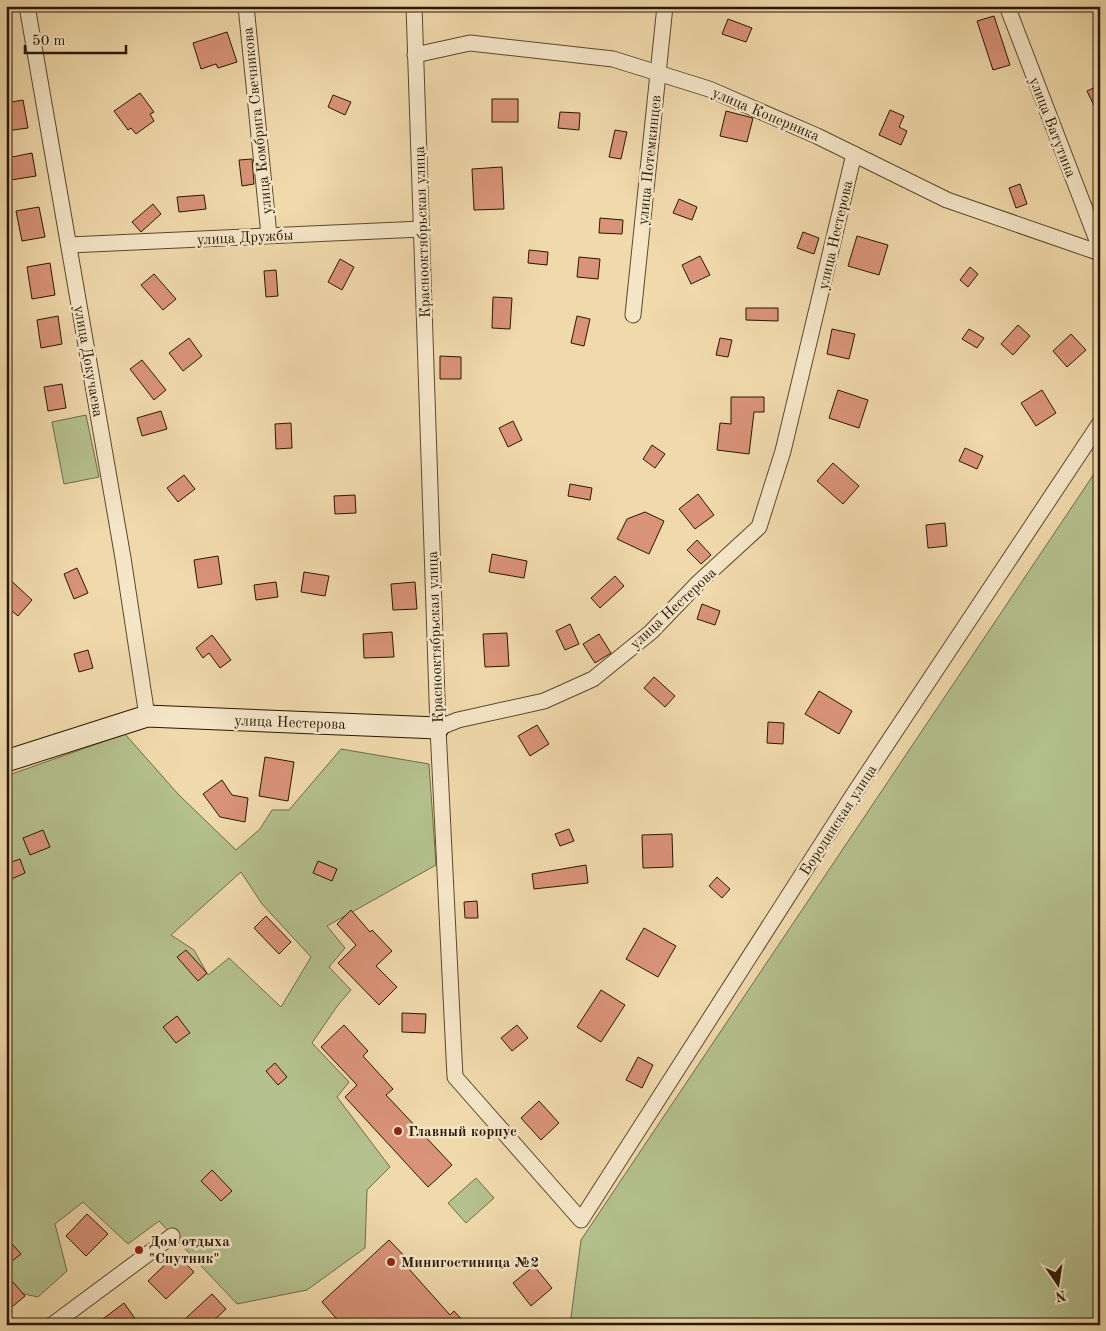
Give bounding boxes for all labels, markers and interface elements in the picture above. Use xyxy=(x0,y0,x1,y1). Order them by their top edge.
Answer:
scale bar xyxy=(25,22,126,54)
street label: улица Комбрига Свечникова xyxy=(241,26,276,215)
text: 50 m xyxy=(32,34,66,49)
street label: улица Ватутина xyxy=(1026,75,1078,180)
street label: улица Коперника xyxy=(710,86,822,145)
street label: улица Потемкинцев xyxy=(636,94,665,226)
street label: Краснооктябрьская улица xyxy=(413,145,434,318)
street label: улица Нестерова xyxy=(817,179,856,291)
street label: улица Дружбы xyxy=(196,228,294,249)
street label: улица Докучаева xyxy=(70,304,105,419)
street label: Краснооктябрьская улица xyxy=(426,550,447,723)
street label: улица Нестерова xyxy=(628,565,720,653)
street label: улица Нестерова xyxy=(234,714,347,733)
street label: Бородинская улица xyxy=(798,762,881,879)
marker: Главный корпус xyxy=(392,1125,404,1137)
place label: Главный корпус xyxy=(408,1125,517,1140)
place label: Дом отдыха "Спутник" xyxy=(149,1235,230,1267)
marker: Дом отдыха "Спутник" xyxy=(133,1244,145,1256)
marker: Минигостиница №2 xyxy=(385,1256,397,1268)
place label: Минигостиница №2 xyxy=(401,1256,539,1271)
north arrow xyxy=(1034,1258,1084,1308)
text: N xyxy=(1054,1288,1067,1304)

